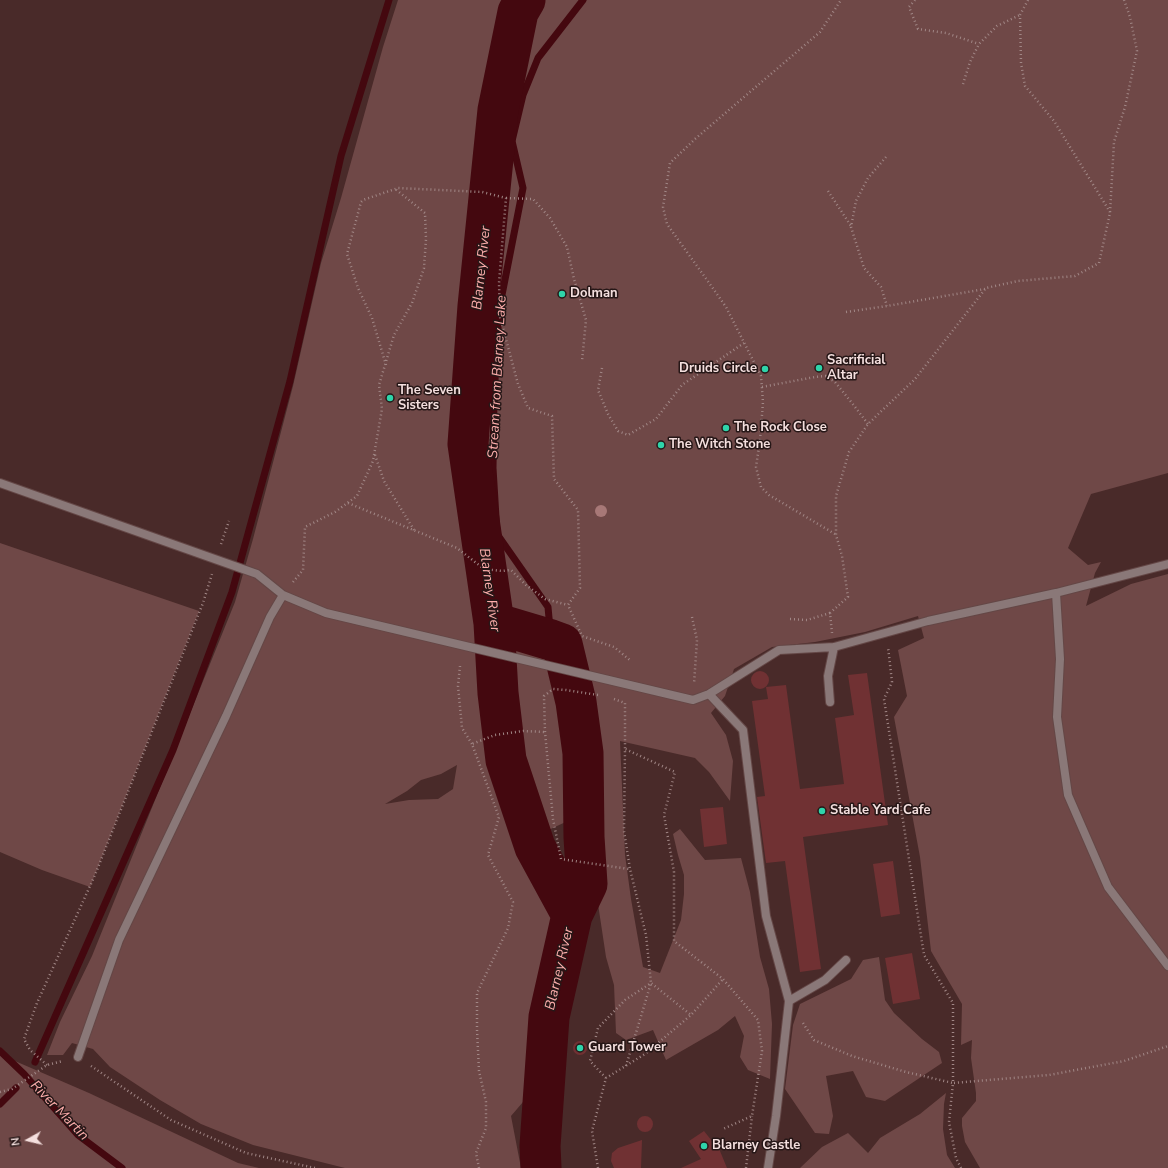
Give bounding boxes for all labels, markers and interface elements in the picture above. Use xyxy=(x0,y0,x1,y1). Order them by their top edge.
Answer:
water label: Blarney River xyxy=(469,225,495,311)
place label: Dolman xyxy=(570,286,618,302)
marker: Dolman xyxy=(557,289,567,299)
water label: Stream from Blarney Lake xyxy=(485,295,511,459)
place label: Sacrificial Altar xyxy=(827,353,886,384)
place label: Druids Circle xyxy=(679,361,757,377)
marker: Sacrificial Altar xyxy=(814,363,824,373)
marker: Druids Circle xyxy=(760,364,770,374)
place label: The Seven Sisters xyxy=(398,383,461,414)
marker: The Seven Sisters xyxy=(385,393,395,403)
place label: The Rock Close xyxy=(734,420,827,436)
marker: The Rock Close xyxy=(721,423,731,433)
place label: The Witch Stone xyxy=(669,437,770,453)
marker: The Witch Stone xyxy=(656,440,666,450)
water label: Blarney River xyxy=(475,547,503,633)
place label: Stable Yard Cafe xyxy=(830,803,930,819)
marker: Stable Yard Cafe xyxy=(817,806,827,816)
water label: Blarney River xyxy=(542,926,578,1012)
place label: Guard Tower xyxy=(588,1040,666,1056)
marker: Guard Tower xyxy=(575,1043,585,1053)
water label: River Martin xyxy=(26,1078,92,1144)
north arrow xyxy=(8,1120,48,1160)
text: N xyxy=(8,1137,24,1147)
place label: Blarney Castle xyxy=(712,1138,800,1154)
marker: Blarney Castle xyxy=(699,1141,709,1151)

